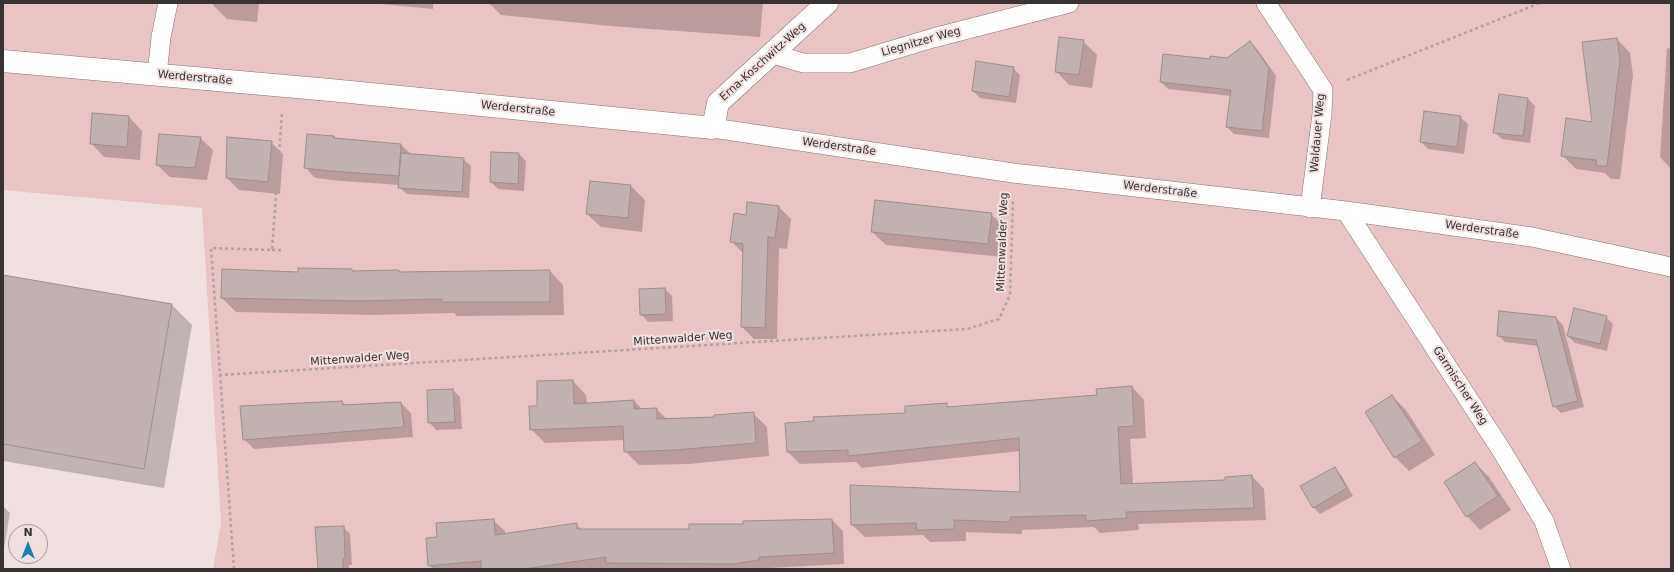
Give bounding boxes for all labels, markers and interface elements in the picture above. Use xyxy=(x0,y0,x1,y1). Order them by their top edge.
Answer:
street label: Erna-Koschwitz-Weg xyxy=(717,20,809,104)
street label: Liegnitzer Weg xyxy=(880,24,962,60)
street label: Werderstraße xyxy=(157,68,233,88)
street label: Waldauer Weg xyxy=(1308,93,1328,173)
street label: Werderstraße xyxy=(480,99,556,119)
street label: Werderstraße xyxy=(801,135,877,159)
street label: Werderstraße xyxy=(1122,179,1198,201)
street label: Mittenwalder Weg xyxy=(995,192,1011,292)
street label: Werderstraße xyxy=(1444,218,1520,242)
street label: Mittenwalder Weg xyxy=(633,329,733,349)
street label: Garmischer Weg xyxy=(1430,344,1490,428)
street label: Mittenwalder Weg xyxy=(310,349,410,369)
north arrow xyxy=(8,524,48,564)
text: N xyxy=(23,526,33,539)

